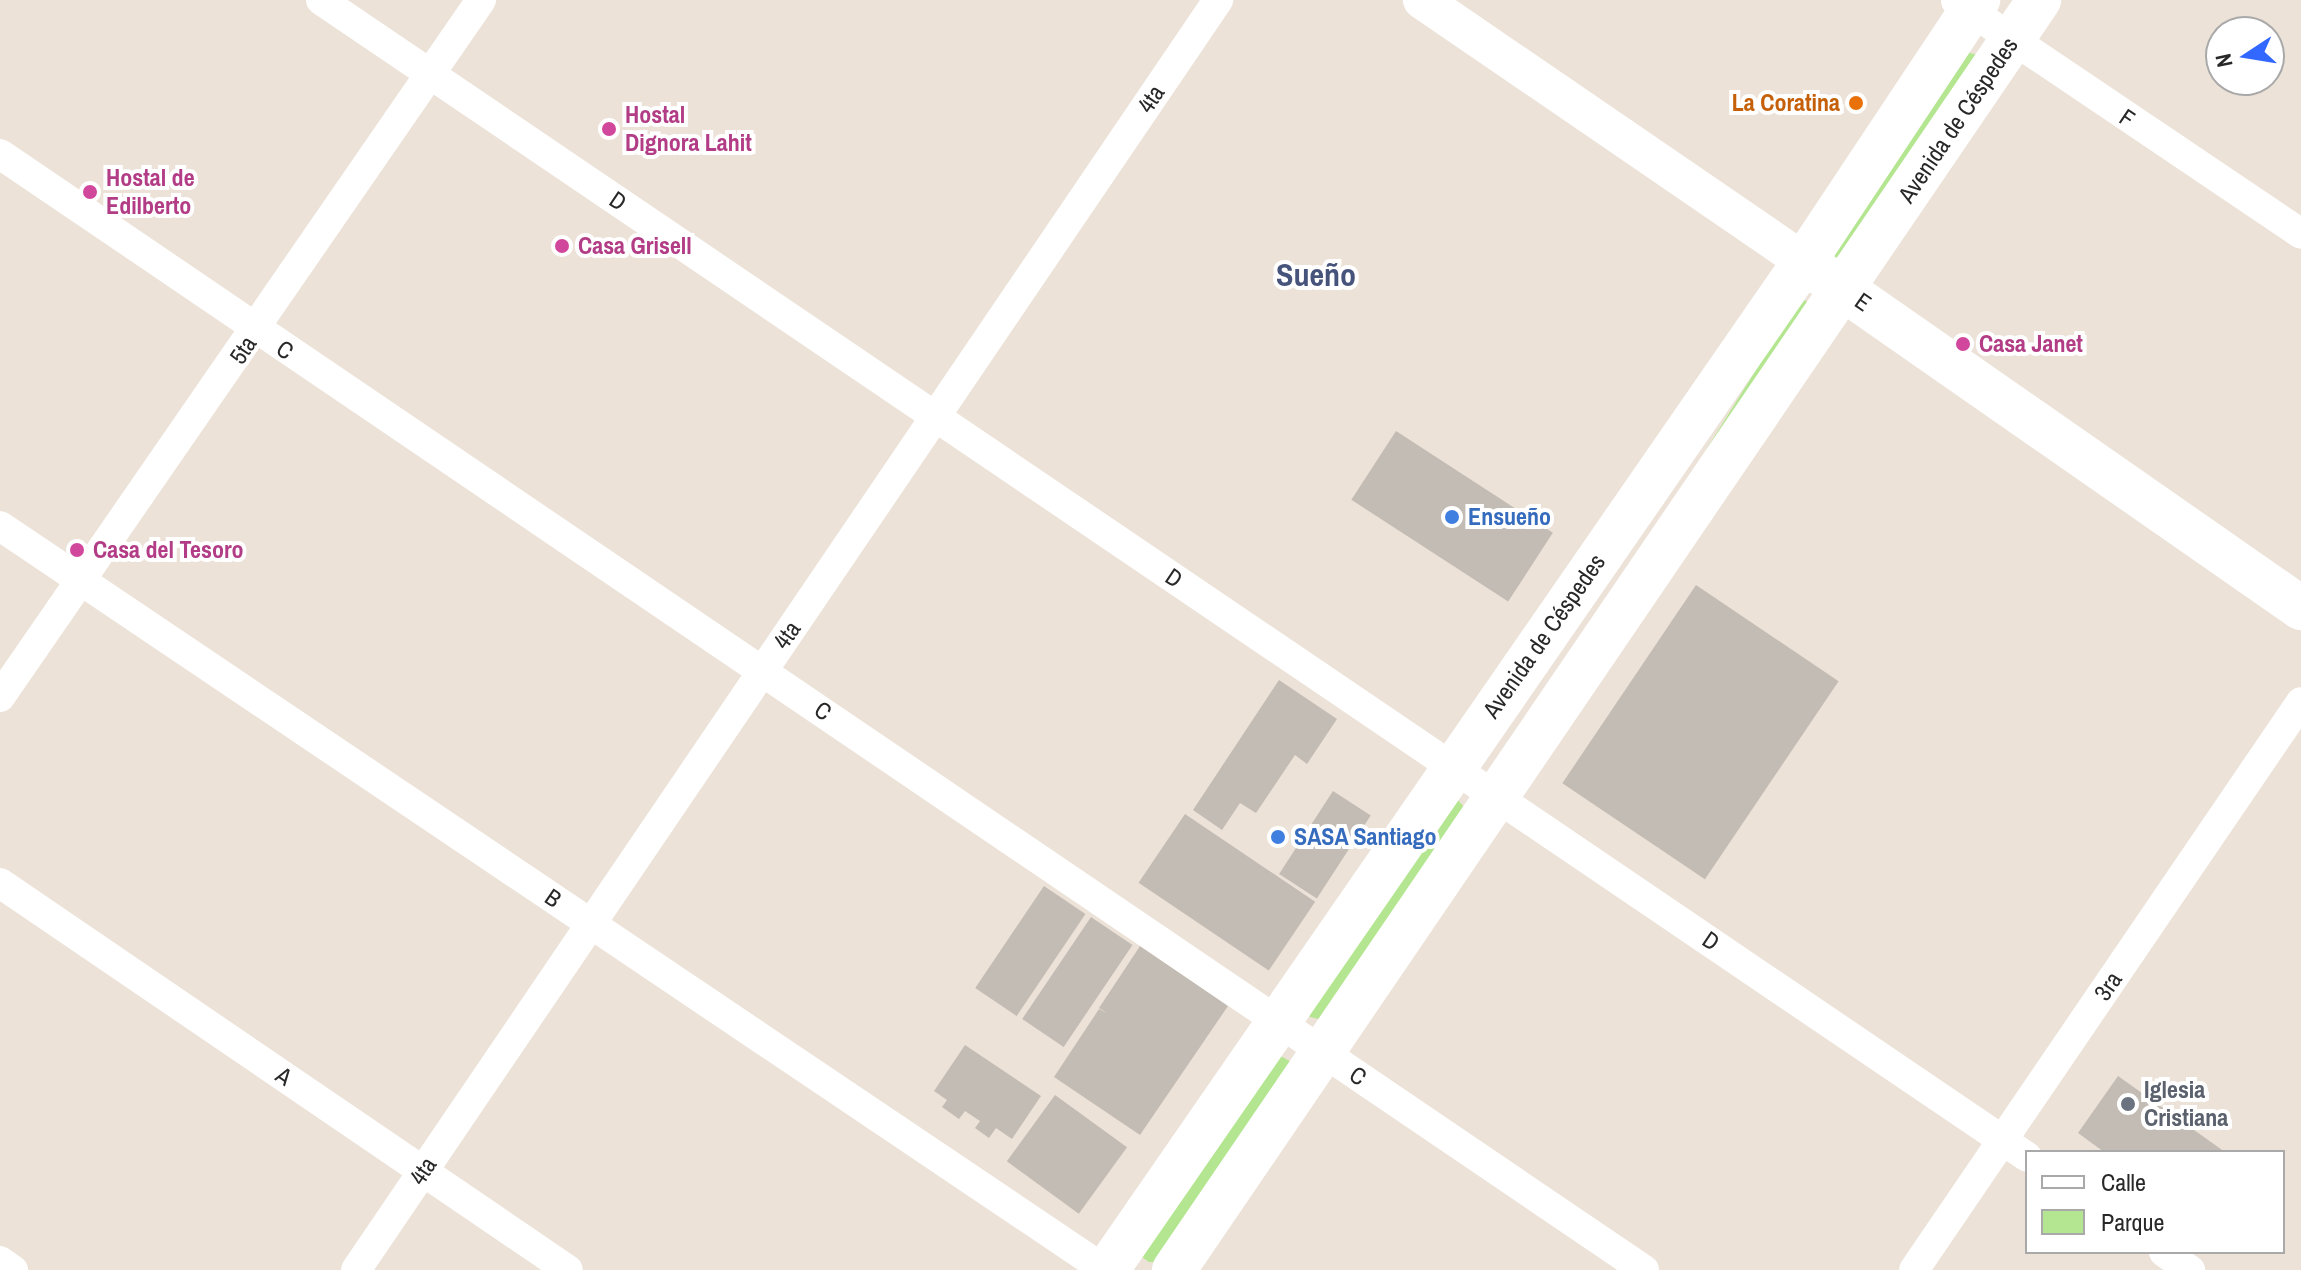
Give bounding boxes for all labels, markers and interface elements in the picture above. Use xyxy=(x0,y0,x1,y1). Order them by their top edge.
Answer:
north arrow xyxy=(2205,16,2285,96)
street label: Avenida de Céspedes xyxy=(1892,32,2024,208)
text: N xyxy=(2207,51,2240,70)
street label: 4ta xyxy=(1131,80,1171,118)
place label: La Coratina xyxy=(1732,89,1840,117)
marker: La Coratina xyxy=(1847,94,1865,112)
place label: Hostal Dignora Lahit xyxy=(625,101,752,157)
street label: F xyxy=(2114,103,2140,133)
marker: Hostal Dignora Lahit xyxy=(600,120,618,138)
place label: Hostal de Edilberto xyxy=(106,164,195,220)
marker: Hostal de Edilberto xyxy=(81,183,99,201)
street label: D xyxy=(604,185,632,217)
place label: Casa Grisell xyxy=(578,232,692,260)
marker: Casa Grisell xyxy=(553,237,571,255)
district label: Sueño xyxy=(1276,256,1356,294)
street label: E xyxy=(1849,286,1877,318)
place label: Casa Janet xyxy=(1979,330,2083,358)
street label: 5ta xyxy=(223,331,263,369)
street label: C xyxy=(271,334,299,366)
marker: Casa Janet xyxy=(1954,335,1972,353)
place label: Ensueño xyxy=(1468,503,1551,531)
marker: Ensueño xyxy=(1443,508,1461,526)
place label: Casa del Tesoro xyxy=(93,536,244,564)
marker: Casa del Tesoro xyxy=(68,541,86,559)
street label: Avenida de Céspedes xyxy=(1477,549,1611,723)
street label: D xyxy=(1160,562,1188,594)
street label: 4ta xyxy=(767,616,807,654)
street label: C xyxy=(809,695,837,727)
place label: SASA Santiago xyxy=(1294,823,1437,851)
marker: SASA Santiago xyxy=(1269,828,1287,846)
street label: B xyxy=(540,882,566,914)
street label: D xyxy=(1697,925,1725,957)
street label: 3ra xyxy=(2088,966,2128,1006)
street label: A xyxy=(271,1060,297,1092)
street label: C xyxy=(1344,1060,1372,1092)
place label: Iglesia Cristiana xyxy=(2144,1076,2228,1132)
marker: Iglesia Cristiana xyxy=(2119,1095,2137,1113)
legend xyxy=(2025,1150,2285,1254)
street label: 4ta xyxy=(403,1152,443,1190)
text: Calle xyxy=(2101,1166,2146,1198)
text: Parque xyxy=(2101,1206,2164,1238)

